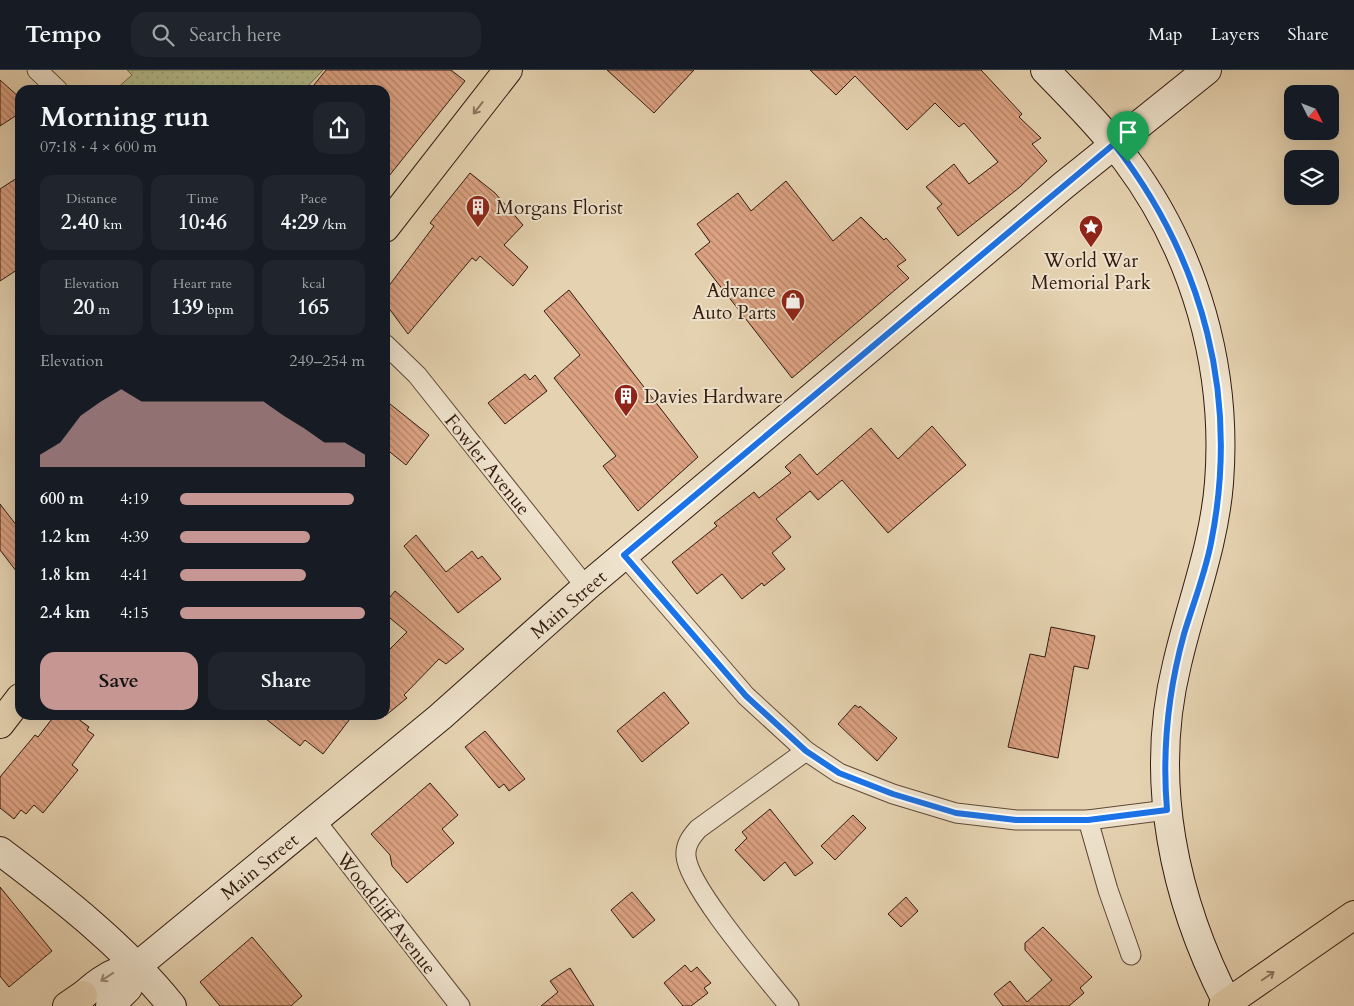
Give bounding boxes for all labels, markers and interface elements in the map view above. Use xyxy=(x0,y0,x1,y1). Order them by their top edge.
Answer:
search box xyxy=(131,12,481,57)
text: Tempo xyxy=(25,18,101,51)
icon: search xyxy=(149,21,177,49)
text: Search here xyxy=(189,22,281,48)
text: Map xyxy=(1148,22,1183,47)
text: Layers xyxy=(1211,22,1260,47)
text: Share xyxy=(1288,22,1329,47)
north arrow xyxy=(1284,85,1339,140)
map controls xyxy=(1284,85,1339,205)
text: Morning run xyxy=(40,98,209,136)
one-way arrow xyxy=(473,101,484,114)
button: share xyxy=(313,102,365,154)
pin xyxy=(1107,111,1149,162)
icon: arrive xyxy=(1114,118,1142,146)
text: 07:18 · 4 × 600 m xyxy=(40,136,157,158)
button: layers xyxy=(1284,150,1339,205)
text: Distance xyxy=(66,189,117,208)
text: Time xyxy=(186,189,219,208)
text: Pace xyxy=(300,189,327,208)
building icon: Morgans Florist xyxy=(465,194,491,228)
place label: Morgans Florist xyxy=(496,195,623,221)
text: 2.40 xyxy=(61,208,99,237)
text: 10:46 xyxy=(178,208,227,237)
text: 4:29 xyxy=(280,208,319,237)
place icon: World War Memorial Park xyxy=(1078,214,1104,248)
text: km xyxy=(99,215,122,234)
text: /km xyxy=(319,215,347,234)
place label: World War Memorial Park xyxy=(1031,248,1152,296)
text: Elevation xyxy=(64,274,119,293)
text: Heart rate xyxy=(173,274,232,293)
text: kcal xyxy=(302,274,325,293)
place label: Advance Auto Parts xyxy=(692,278,776,326)
shop icon: Advance Auto Parts xyxy=(780,288,806,322)
text: 20 xyxy=(73,293,94,322)
text: 139 xyxy=(171,293,203,322)
text: 165 xyxy=(297,293,330,322)
text: m xyxy=(94,300,110,319)
text: bpm xyxy=(203,300,234,319)
text: Elevation xyxy=(40,350,104,372)
text: 249–254 m xyxy=(289,350,365,372)
building icon: Davies Hardware xyxy=(613,383,639,417)
place label: Davies Hardware xyxy=(644,384,783,410)
street label: Fowler Avenue xyxy=(438,408,536,521)
text: 600 m xyxy=(40,488,84,510)
text: 4:19 xyxy=(120,488,149,510)
text: 1.2 km xyxy=(40,526,90,548)
text: 4:39 xyxy=(120,526,149,548)
text: 1.8 km xyxy=(40,564,90,586)
text: 4:41 xyxy=(120,564,149,586)
street label: Main Street xyxy=(525,564,612,645)
text: 2.4 km xyxy=(40,602,90,624)
text: 4:15 xyxy=(120,602,149,624)
button: Save xyxy=(40,652,198,710)
button: Share xyxy=(208,652,365,710)
street label: Main Street xyxy=(215,827,304,906)
street label: Woodcliff Avenue xyxy=(330,846,442,980)
one-way arrow xyxy=(1261,971,1275,981)
one-way arrow xyxy=(101,972,115,982)

